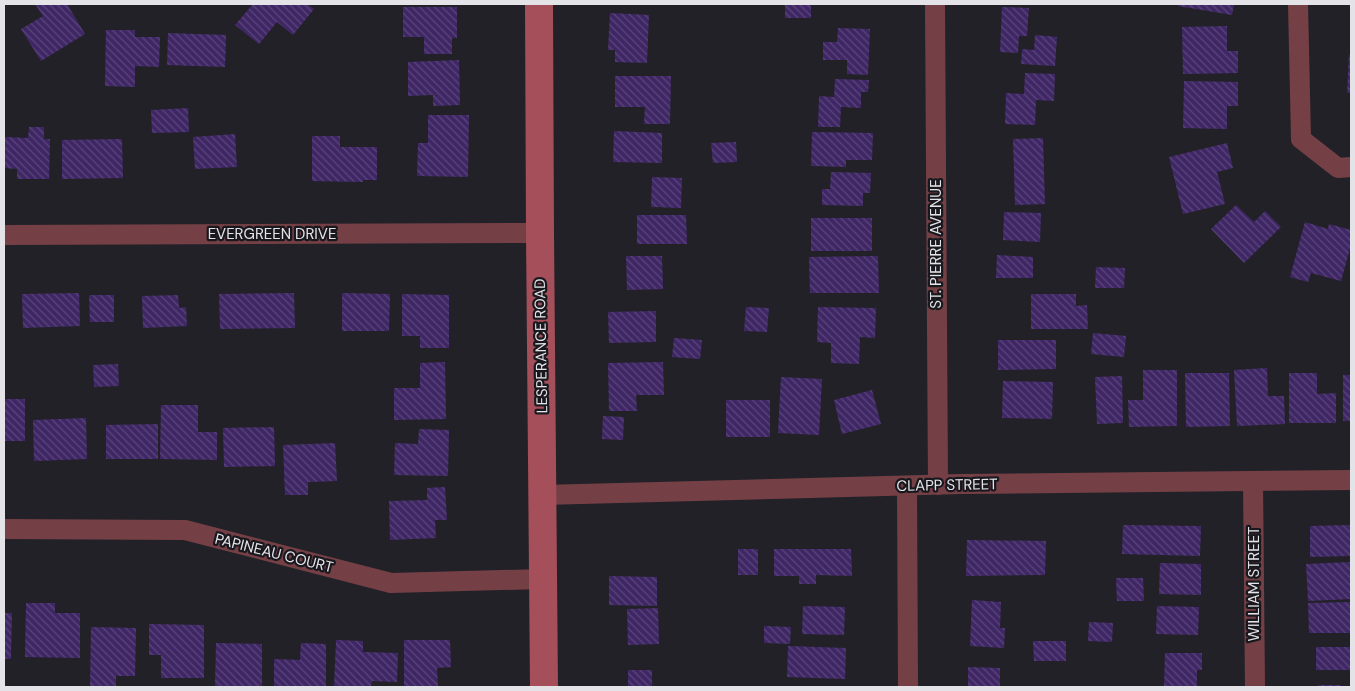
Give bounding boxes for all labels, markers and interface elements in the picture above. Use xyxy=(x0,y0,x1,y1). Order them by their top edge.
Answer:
street label: ST. PIERRE AVENUE xyxy=(926,179,946,309)
street label: EVERGREEN DRIVE xyxy=(208,224,336,244)
street label: LESPERANCE ROAD xyxy=(530,278,552,414)
street label: CLAPP STREET xyxy=(896,474,998,496)
street label: WILLIAM STREET xyxy=(1244,526,1264,642)
street label: PAPINEAU COURT xyxy=(213,529,335,577)

